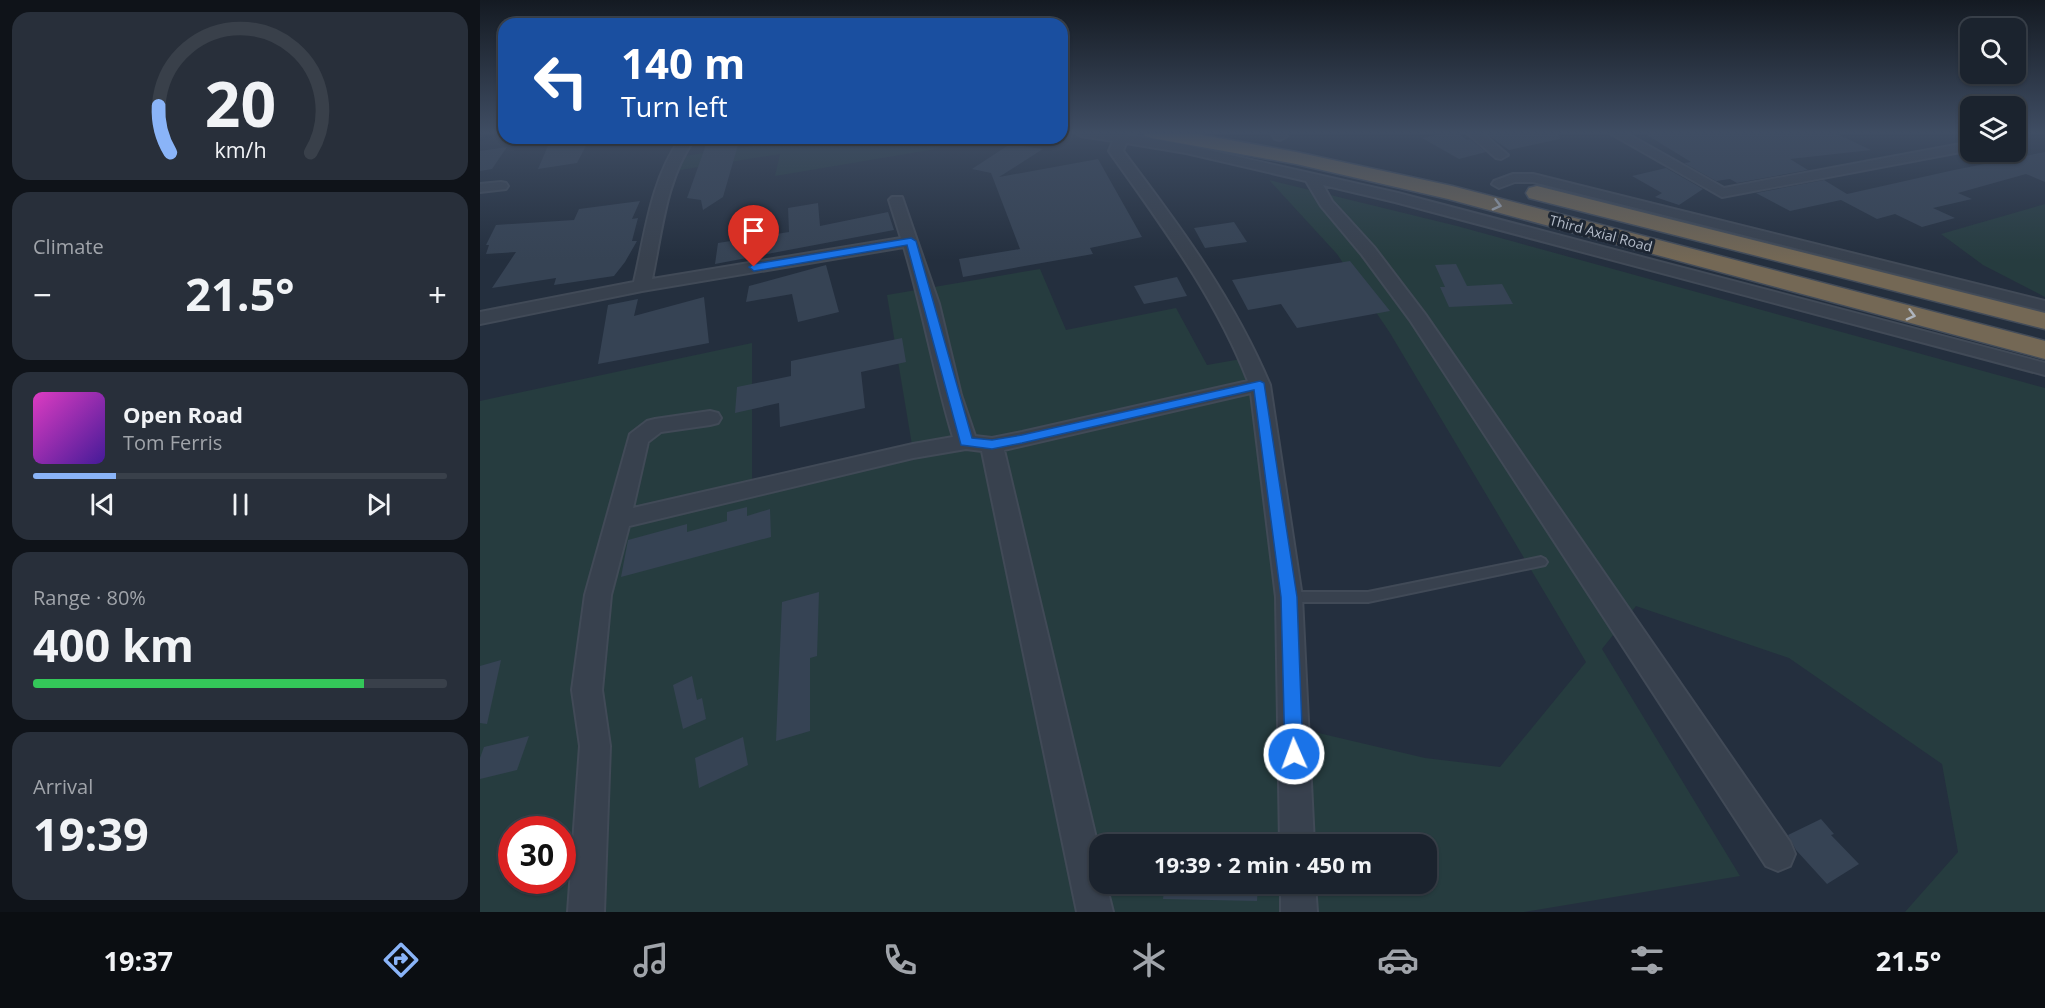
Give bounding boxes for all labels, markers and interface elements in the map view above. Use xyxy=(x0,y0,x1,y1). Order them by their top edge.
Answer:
map controls xyxy=(1960,18,2026,162)
button: search xyxy=(1960,18,2026,84)
text: 140 m xyxy=(621,34,745,91)
icon: left xyxy=(522,42,600,120)
text: 20 xyxy=(204,60,276,145)
text: Turn left xyxy=(621,88,728,125)
button: layers xyxy=(1960,96,2026,162)
text: km/h xyxy=(214,135,266,164)
one-way arrow xyxy=(1492,198,1502,211)
pin xyxy=(728,205,779,267)
street label: Third Axial Road xyxy=(1547,210,1655,256)
icon: arrive xyxy=(737,214,770,247)
text: Climate xyxy=(33,233,104,260)
text: 21.5° xyxy=(185,263,295,324)
text: − xyxy=(33,272,52,317)
text: + xyxy=(428,272,447,317)
one-way arrow xyxy=(1905,308,1916,320)
text: Open Road xyxy=(123,399,243,429)
text: Tom Ferris xyxy=(123,429,222,456)
icon: previous xyxy=(86,488,119,521)
icon: pause xyxy=(224,488,257,521)
icon: next xyxy=(362,488,395,521)
text: Range · 80% xyxy=(33,584,146,611)
text: 400 km xyxy=(33,614,194,675)
position arrow xyxy=(1262,722,1326,786)
text: Arrival xyxy=(33,773,93,800)
text: 19:39 xyxy=(33,803,149,864)
speed limit sign: 30 xyxy=(498,816,576,894)
text: 19:39 · 2 min · 450 m xyxy=(1154,849,1372,879)
icon: directions xyxy=(380,939,422,981)
icon: music xyxy=(630,939,672,981)
icon: phone xyxy=(879,939,921,981)
icon: climate xyxy=(1128,939,1170,981)
icon: car xyxy=(1377,939,1419,981)
icon: filters xyxy=(1626,939,1668,981)
text: 19:37 xyxy=(104,942,173,979)
text: 21.5° xyxy=(1876,942,1941,979)

